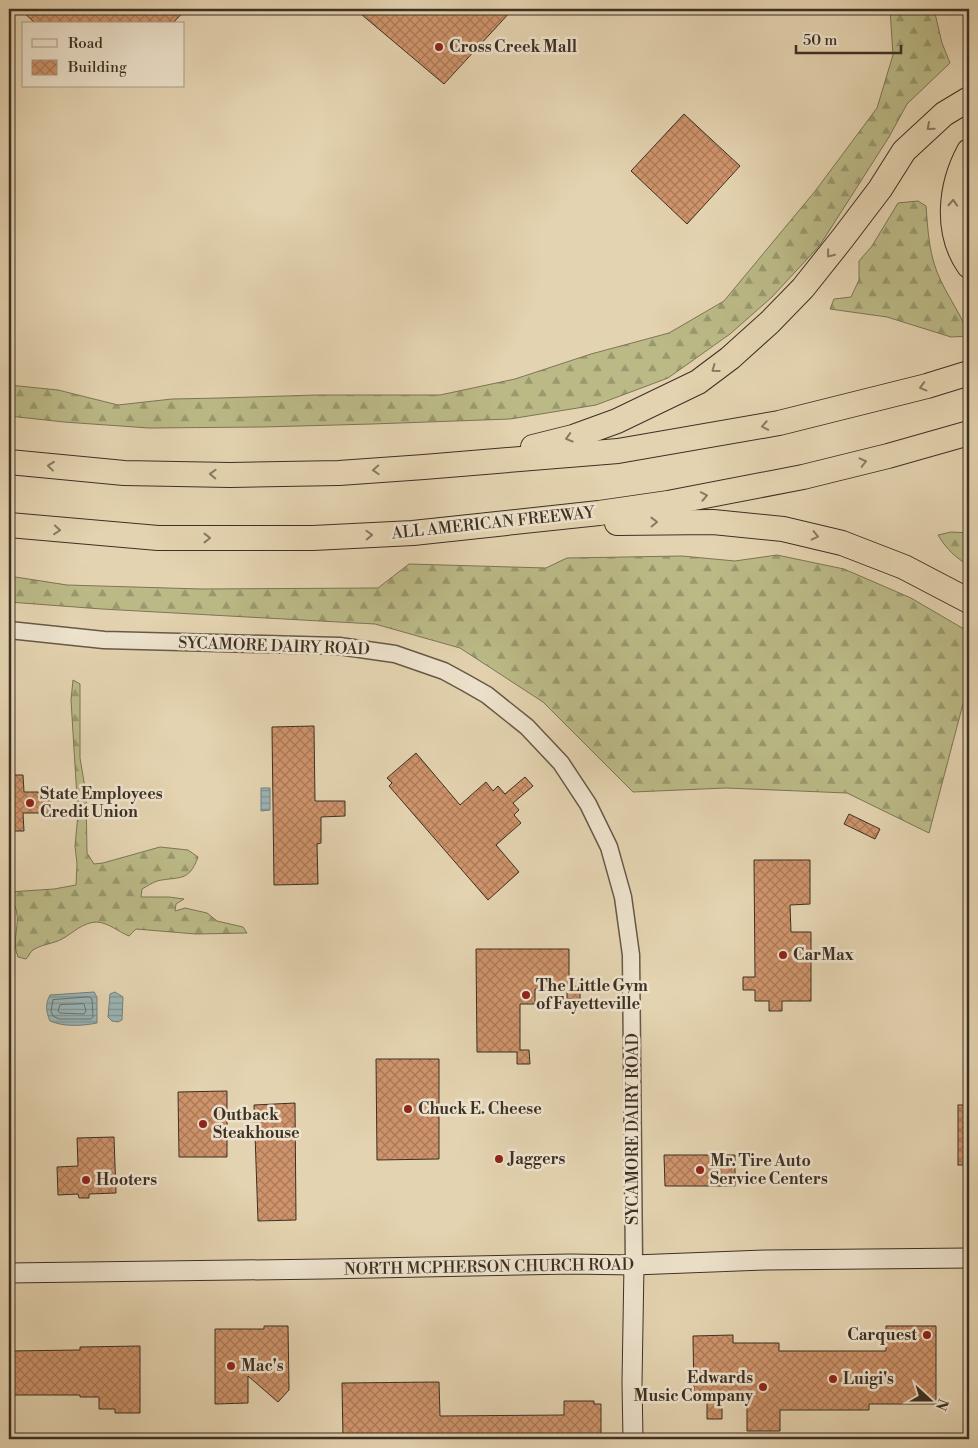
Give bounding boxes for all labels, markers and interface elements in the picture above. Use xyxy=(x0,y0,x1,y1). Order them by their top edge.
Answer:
legend xyxy=(22,22,185,88)
scale bar xyxy=(796,22,900,54)
text: 50 m xyxy=(803,31,837,50)
text: Road xyxy=(68,34,103,53)
place label: Cross Creek Mall xyxy=(449,37,578,57)
marker: Cross Creek Mall xyxy=(433,41,445,53)
text: Building xyxy=(67,58,127,77)
one-way arrow xyxy=(926,121,935,130)
one-way arrow xyxy=(948,199,959,207)
one-way arrow xyxy=(826,249,835,258)
one-way arrow xyxy=(711,363,721,372)
one-way arrow xyxy=(919,381,927,391)
one-way arrow xyxy=(760,420,769,430)
one-way arrow xyxy=(565,432,574,442)
one-way arrow xyxy=(859,457,868,468)
one-way arrow xyxy=(47,461,55,472)
one-way arrow xyxy=(371,465,379,476)
one-way arrow xyxy=(209,468,217,479)
one-way arrow xyxy=(700,491,709,502)
street label: ALL AMERICAN FREEWAY xyxy=(390,502,597,544)
one-way arrow xyxy=(650,517,658,527)
one-way arrow xyxy=(54,524,62,535)
one-way arrow xyxy=(366,529,374,540)
one-way arrow xyxy=(811,530,820,541)
one-way arrow xyxy=(204,533,211,543)
street label: SYCAMORE DAIRY ROAD xyxy=(178,633,370,659)
place label: State Employees Credit Union xyxy=(40,784,163,822)
marker: State Employees Credit Union xyxy=(24,797,36,809)
place label: CarMax xyxy=(793,945,855,965)
marker: CarMax xyxy=(777,949,789,961)
place label: The Little Gym of Fayetteville xyxy=(536,976,648,1014)
marker: The Little Gym of Fayetteville xyxy=(520,989,532,1001)
street label: SYCAMORE DAIRY ROAD xyxy=(623,1033,643,1225)
place label: Chuck E. Cheese xyxy=(418,1099,542,1119)
marker: Chuck E. Cheese xyxy=(402,1103,414,1115)
place label: Outback Steakhouse xyxy=(213,1105,300,1143)
marker: Outback Steakhouse xyxy=(197,1118,209,1130)
place label: Jaggers xyxy=(507,1149,566,1169)
place label: Mr. Tire Auto Service Centers xyxy=(710,1151,828,1189)
marker: Jaggers xyxy=(493,1153,505,1165)
marker: Mr. Tire Auto Service Centers xyxy=(694,1164,706,1176)
place label: Hooters xyxy=(96,1170,157,1190)
marker: Hooters xyxy=(80,1174,92,1186)
street label: NORTH MCPHERSON CHURCH ROAD xyxy=(344,1254,634,1280)
place label: Carquest xyxy=(847,1325,917,1345)
marker: Carquest xyxy=(921,1329,933,1341)
place label: Mac's xyxy=(241,1356,284,1376)
marker: Mac's xyxy=(225,1360,237,1372)
place label: Edwards Music Company xyxy=(634,1368,754,1406)
place label: Luigi's xyxy=(843,1369,894,1389)
marker: Luigi's xyxy=(827,1373,839,1385)
north arrow xyxy=(906,1376,956,1426)
marker: Edwards Music Company xyxy=(757,1381,769,1393)
text: N xyxy=(931,1396,952,1413)

